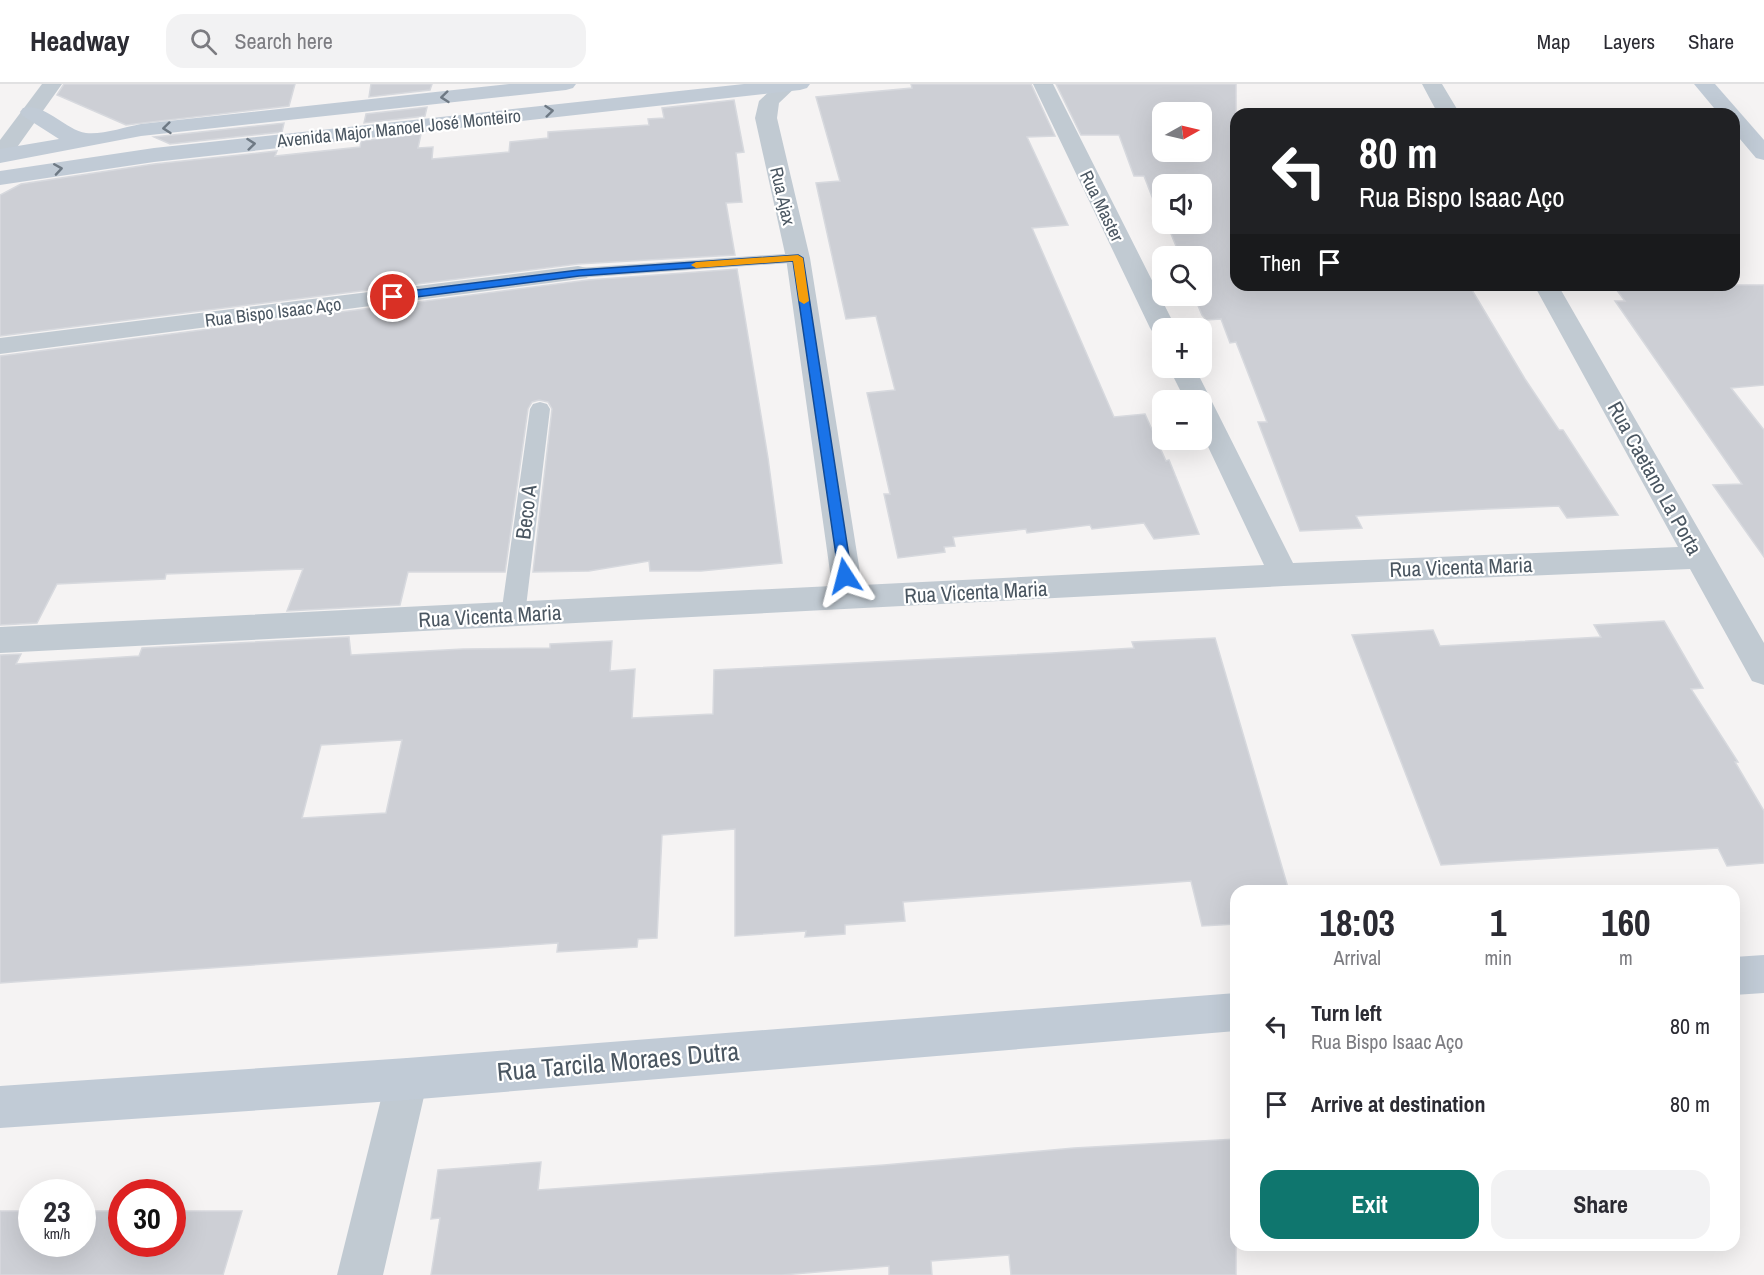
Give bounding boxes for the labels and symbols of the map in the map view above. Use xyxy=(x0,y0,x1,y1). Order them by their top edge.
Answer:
one-way arrow xyxy=(440,90,449,103)
north arrow xyxy=(1152,102,1212,162)
street label: Avenida Major Manoel José Monteiro xyxy=(275,103,522,153)
one-way arrow xyxy=(545,105,554,118)
one-way arrow xyxy=(163,121,172,133)
one-way arrow xyxy=(247,138,256,151)
one-way arrow xyxy=(53,164,62,176)
street label: Rua Ajax xyxy=(764,164,802,228)
street label: Rua Master xyxy=(1074,166,1130,246)
pin xyxy=(367,271,418,322)
street label: Rua Bispo Isaac Aço xyxy=(203,291,343,333)
street label: Rua Caetano La Porta xyxy=(1601,396,1709,560)
street label: Beco A xyxy=(508,483,544,541)
position arrow xyxy=(813,544,877,608)
street label: Rua Vicenta Maria xyxy=(1389,550,1534,584)
street label: Rua Vicenta Maria xyxy=(904,574,1049,610)
street label: Rua Vicenta Maria xyxy=(418,598,563,634)
street label: Rua Tarcila Moraes Dutra xyxy=(495,1033,741,1089)
speed limit sign: 30 xyxy=(108,1179,186,1257)

